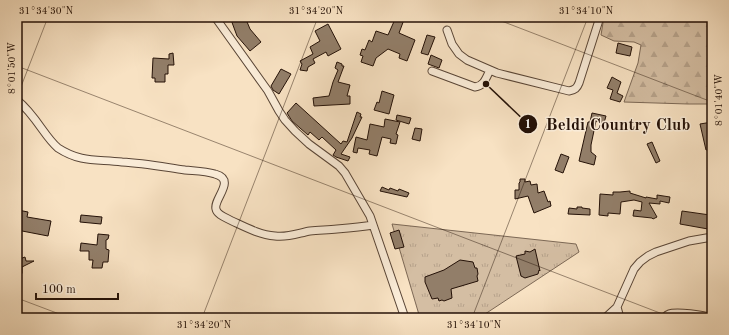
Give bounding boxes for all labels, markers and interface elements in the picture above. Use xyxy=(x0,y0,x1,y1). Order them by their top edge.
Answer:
text: 31°34'30"N xyxy=(19,6,74,16)
text: 31°34'20"N xyxy=(289,6,344,16)
text: 31°34'10"N xyxy=(559,6,614,16)
text: 8°01'50"W xyxy=(7,42,17,94)
text: 8°01'40"W xyxy=(714,74,724,126)
callout: Beldi Country Club xyxy=(518,110,699,139)
text: Beldi Country Club xyxy=(546,117,690,134)
text: 1 xyxy=(525,119,531,131)
scale bar xyxy=(36,275,118,301)
text: 100 m xyxy=(42,284,76,296)
text: 31°34'20"N xyxy=(177,320,232,330)
text: 31°34'10"N xyxy=(447,320,502,330)

